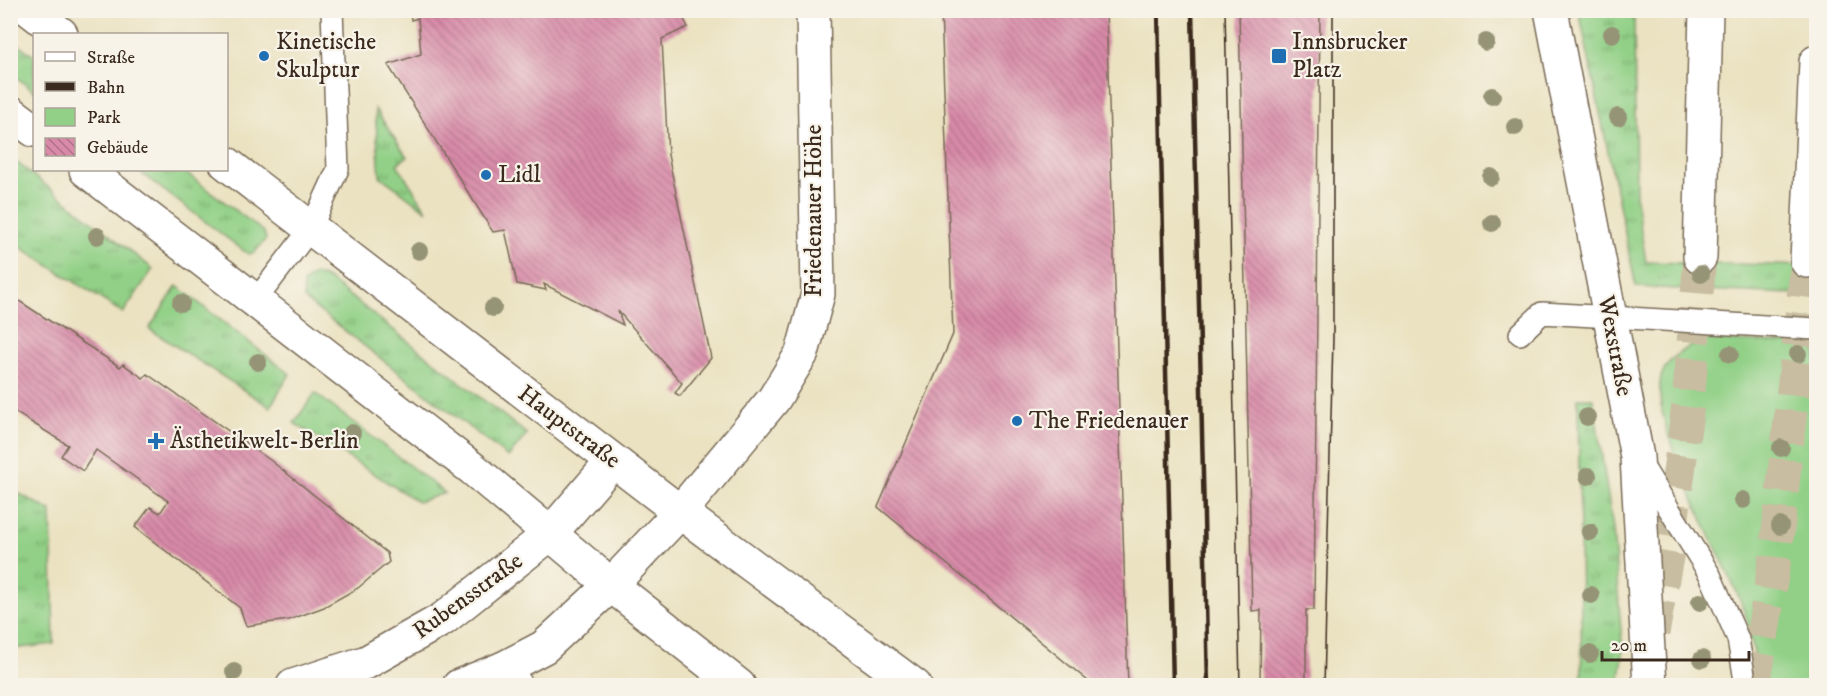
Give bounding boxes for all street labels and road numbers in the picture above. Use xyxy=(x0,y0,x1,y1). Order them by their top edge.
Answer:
street label: Friedenauer Höhe xyxy=(799,125,829,297)
street label: Wexstraße xyxy=(1590,292,1639,399)
street label: Hauptstraße xyxy=(512,379,626,475)
street label: Rubensstraße xyxy=(407,546,529,646)

